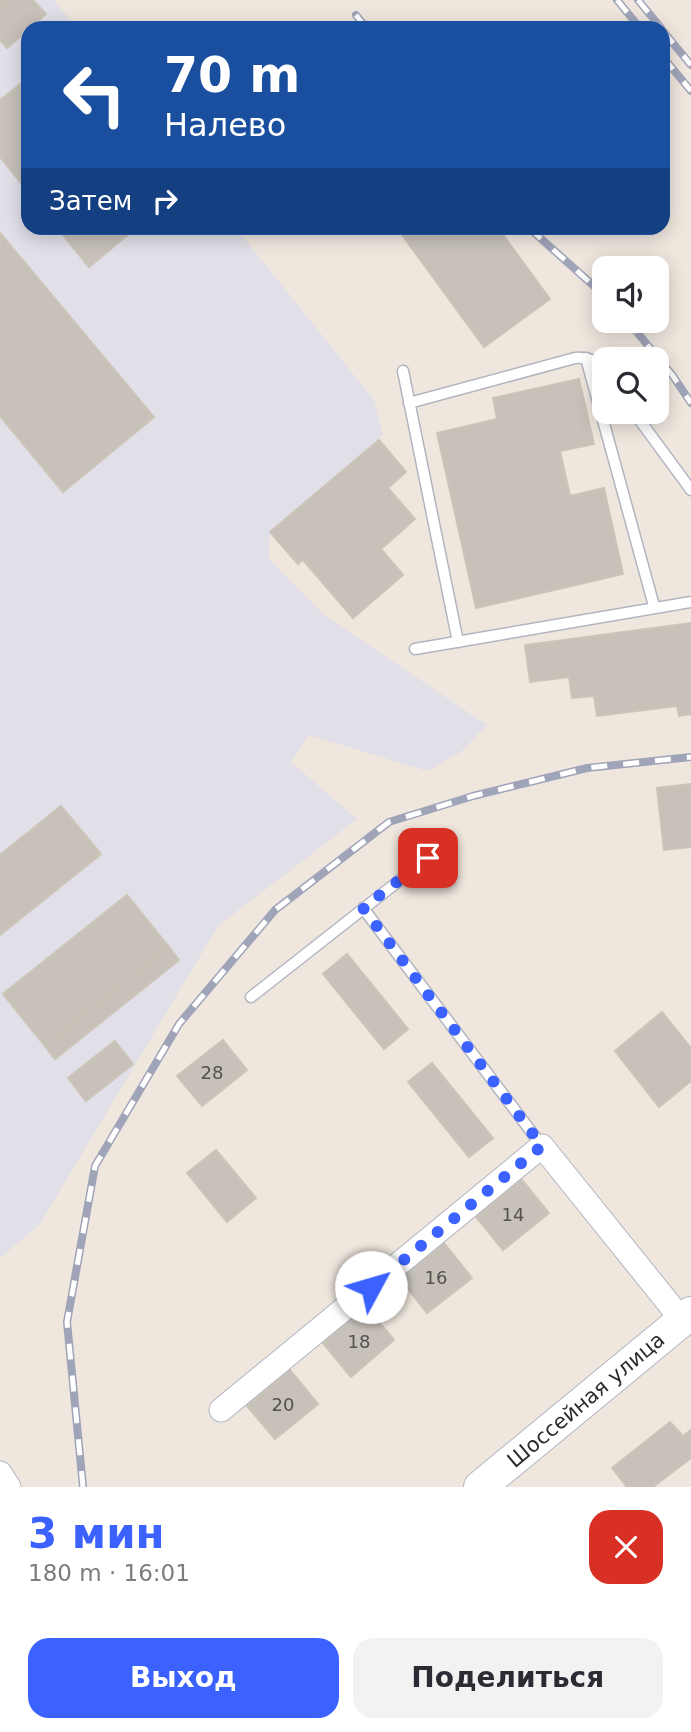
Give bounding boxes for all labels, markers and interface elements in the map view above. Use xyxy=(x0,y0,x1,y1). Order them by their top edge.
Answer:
text: 70 m xyxy=(164,47,300,104)
icon: left xyxy=(49,49,140,140)
text: Налево xyxy=(164,106,286,144)
icon: right xyxy=(146,182,184,220)
text: Затем xyxy=(49,186,132,216)
map controls xyxy=(592,256,669,424)
button: sound xyxy=(592,256,669,333)
button: search xyxy=(592,347,669,424)
pin xyxy=(398,828,458,888)
icon: arrive xyxy=(409,839,447,877)
house number: 28 xyxy=(201,1062,223,1083)
house number: 14 xyxy=(502,1204,524,1225)
position arrow xyxy=(334,1250,408,1324)
house number: 16 xyxy=(425,1267,447,1288)
street label: Шоссейная улица xyxy=(503,1327,669,1473)
house number: 18 xyxy=(348,1331,370,1352)
house number: 20 xyxy=(272,1394,294,1415)
text: 3 мин xyxy=(28,1509,165,1558)
button: close xyxy=(589,1510,663,1584)
text: 180 m · 16:01 xyxy=(28,1560,190,1586)
button: Выход xyxy=(28,1638,339,1718)
button: Поделиться xyxy=(353,1638,663,1718)

